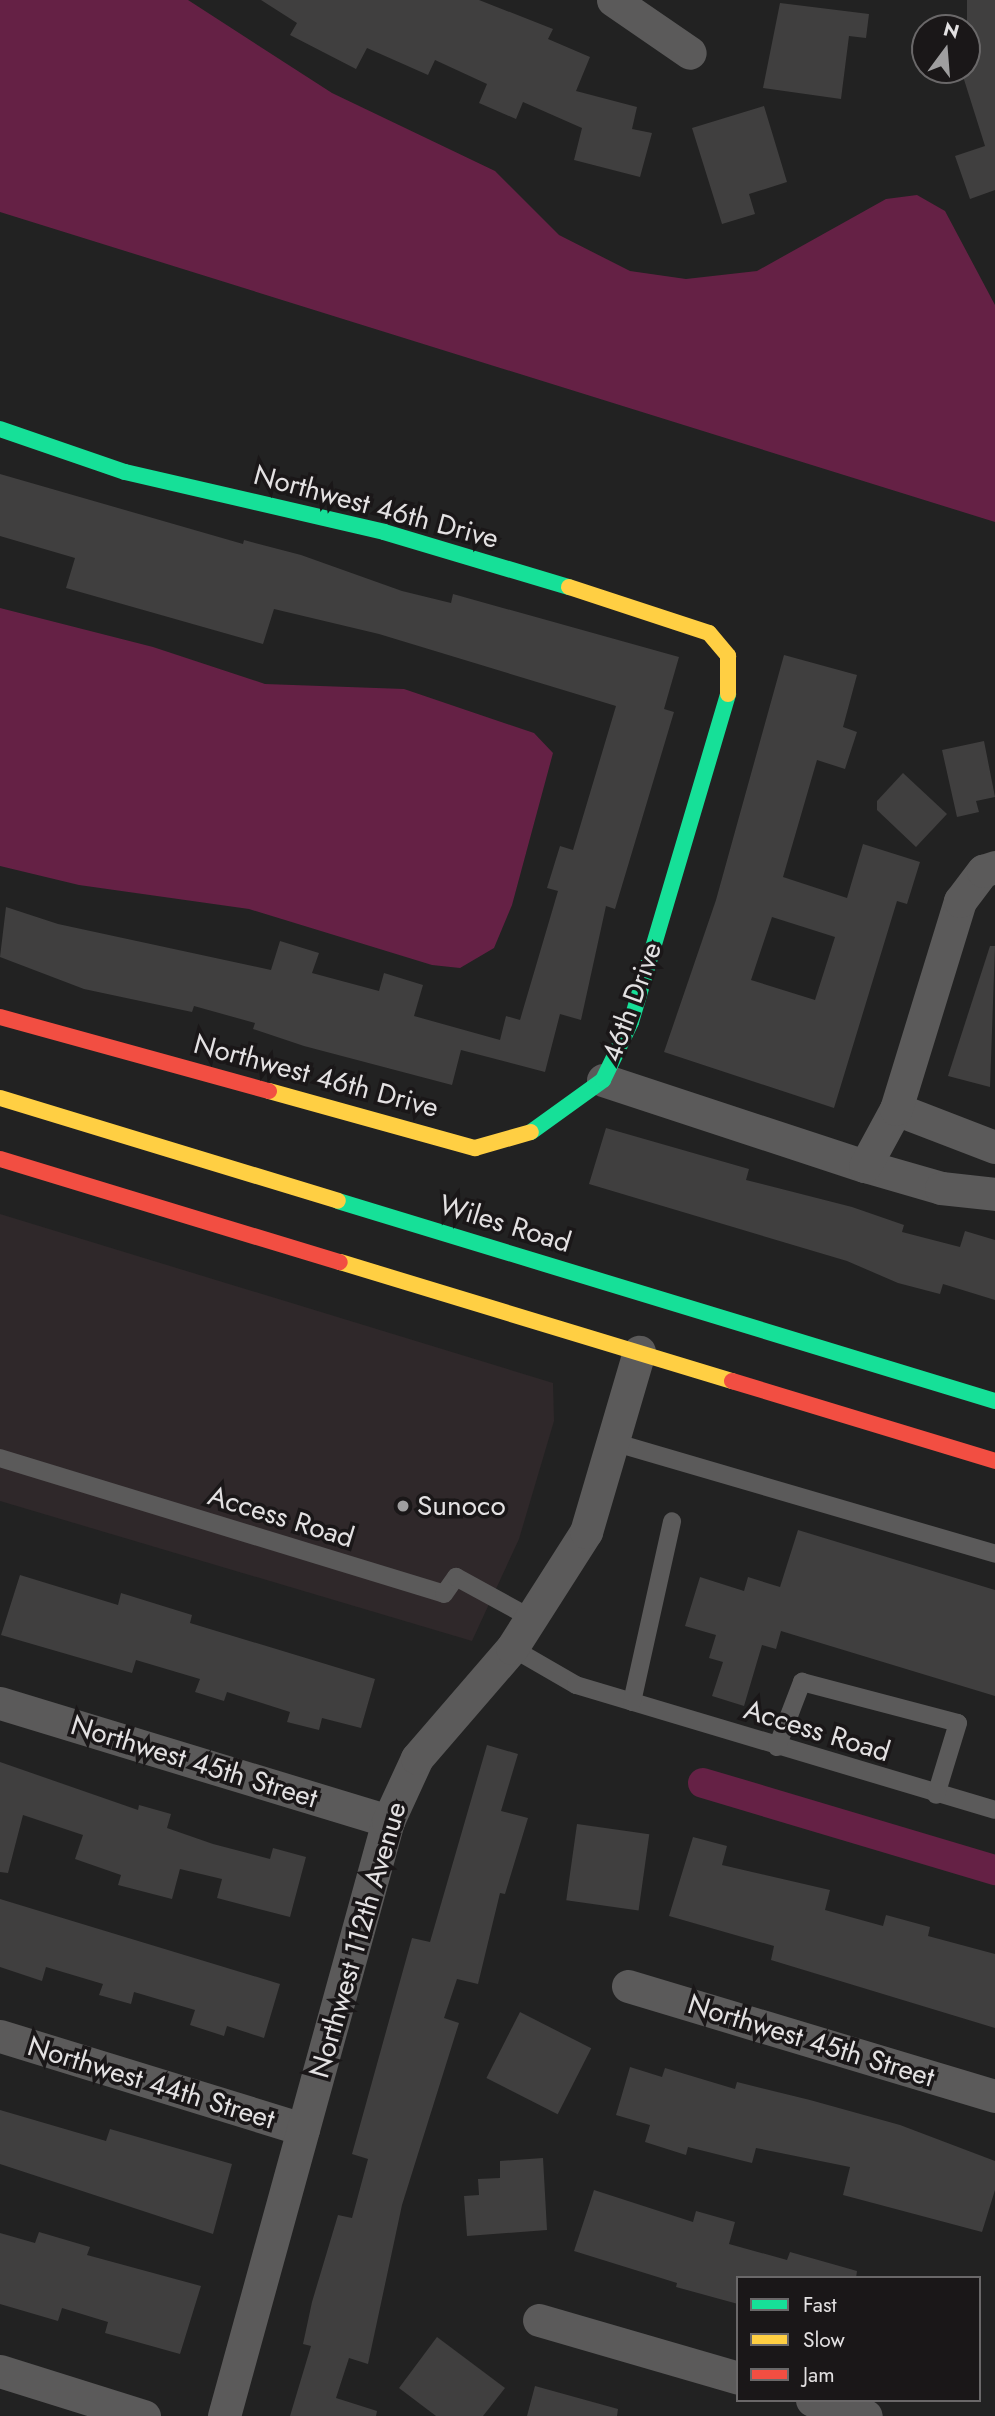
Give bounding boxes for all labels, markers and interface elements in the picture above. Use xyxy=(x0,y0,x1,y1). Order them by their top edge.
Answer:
north arrow xyxy=(911,14,981,84)
text: N xyxy=(940,15,962,45)
street label: Northwest 46th Drive xyxy=(250,458,502,556)
street label: 46th Drive xyxy=(595,938,669,1066)
street label: Northwest 46th Drive xyxy=(190,1027,442,1125)
street label: Wiles Road xyxy=(435,1188,575,1260)
street label: Access Road xyxy=(204,1479,358,1555)
place label: Sunoco xyxy=(417,1489,506,1523)
marker: Sunoco xyxy=(395,1498,411,1514)
street label: Access Road xyxy=(740,1693,894,1769)
street label: Northwest 45th Street xyxy=(67,1709,321,1815)
street label: Northwest 112th Avenue xyxy=(303,1798,413,2082)
street label: Northwest 45th Street xyxy=(684,1988,938,2094)
street label: Northwest 44th Street xyxy=(23,2029,279,2137)
legend xyxy=(736,2276,981,2402)
text: Fast xyxy=(803,2290,836,2320)
text: Slow xyxy=(803,2325,845,2355)
text: Jam xyxy=(803,2360,835,2390)

